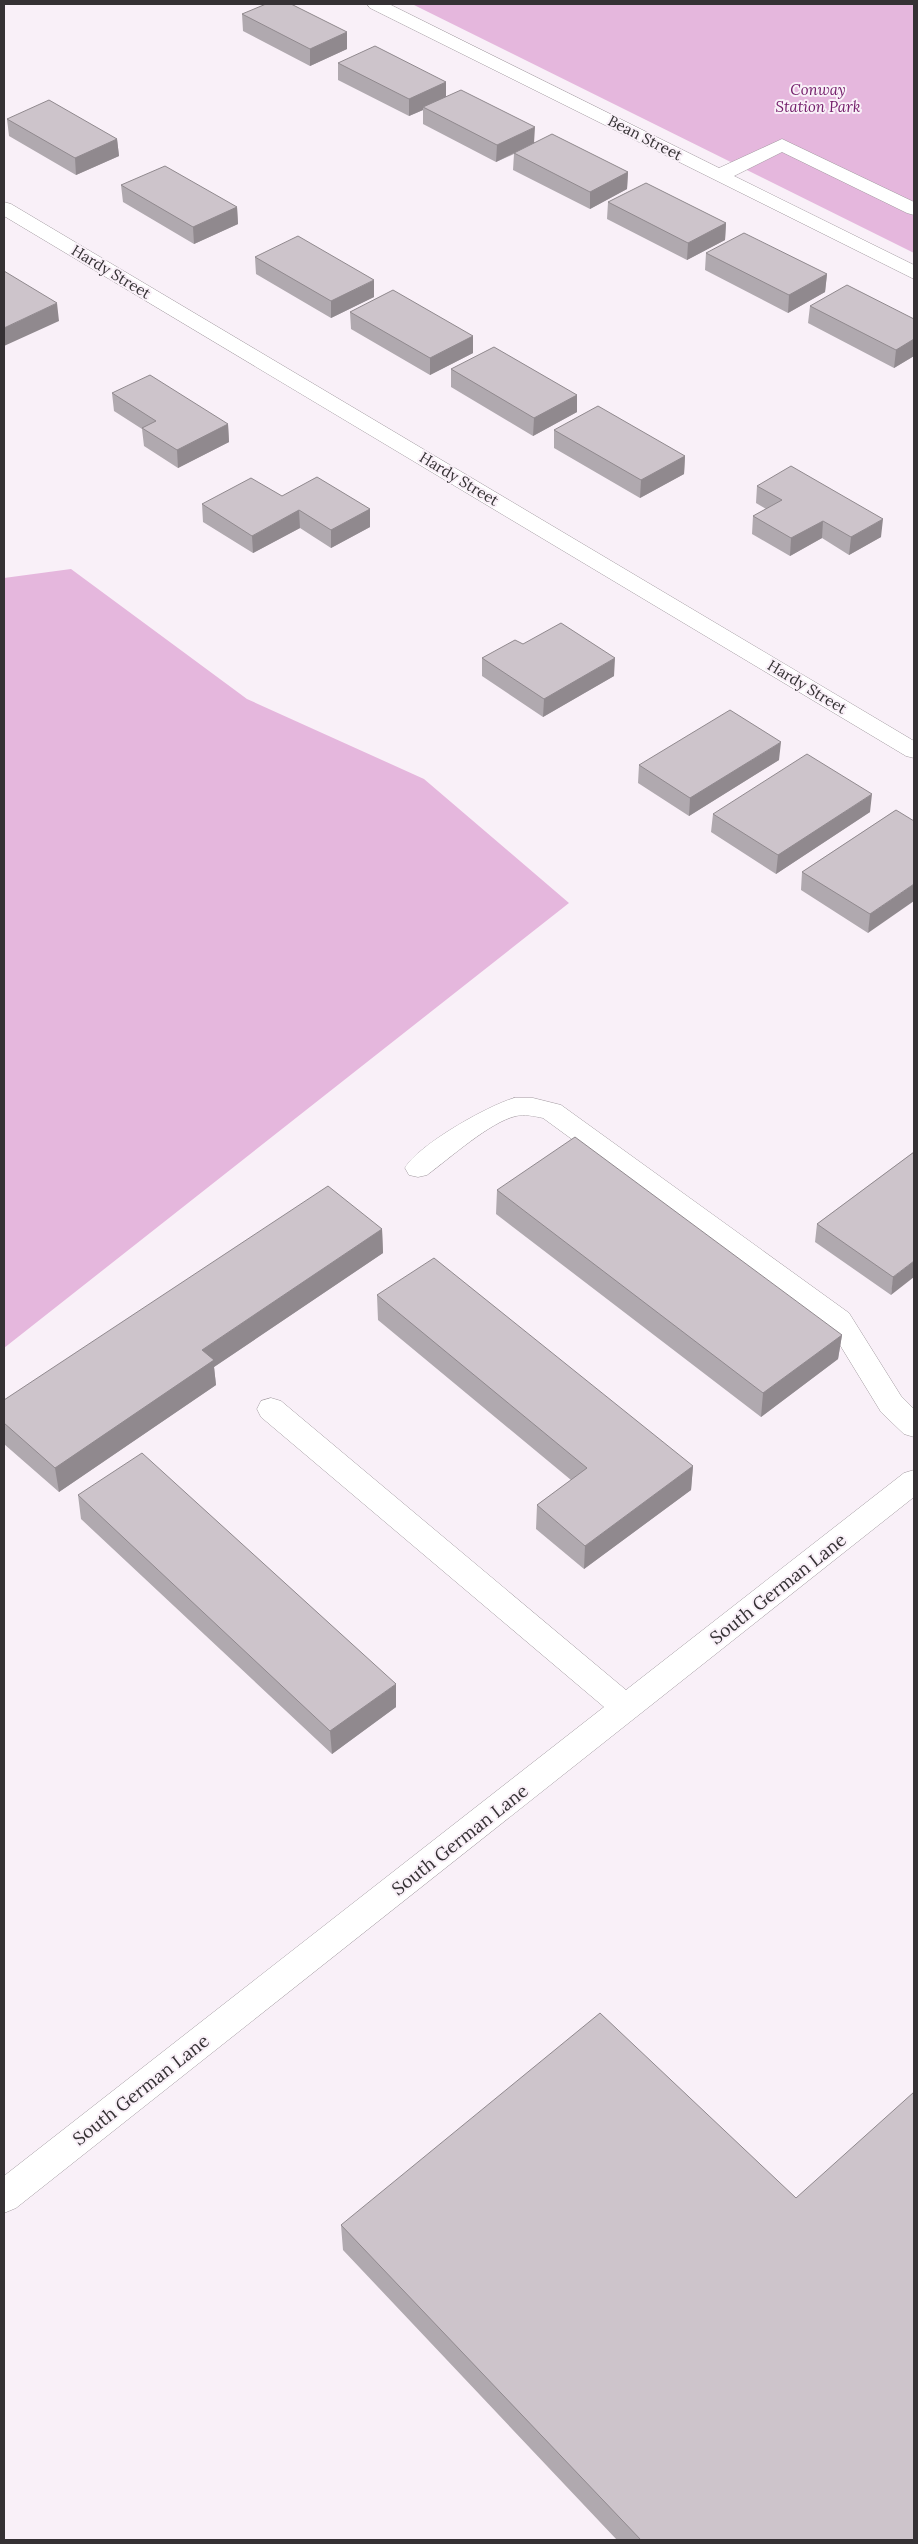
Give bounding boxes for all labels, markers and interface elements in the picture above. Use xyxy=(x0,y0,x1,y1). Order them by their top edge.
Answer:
park label: Conway Station Park xyxy=(776,80,861,116)
street label: Bean Street xyxy=(605,111,686,164)
street label: Hardy Street xyxy=(68,241,154,303)
street label: Hardy Street xyxy=(416,448,502,510)
street label: Hardy Street xyxy=(764,656,850,718)
street label: South German Lane xyxy=(705,1528,851,1649)
street label: South German Lane xyxy=(387,1779,533,1900)
street label: South German Lane xyxy=(68,2029,214,2150)

